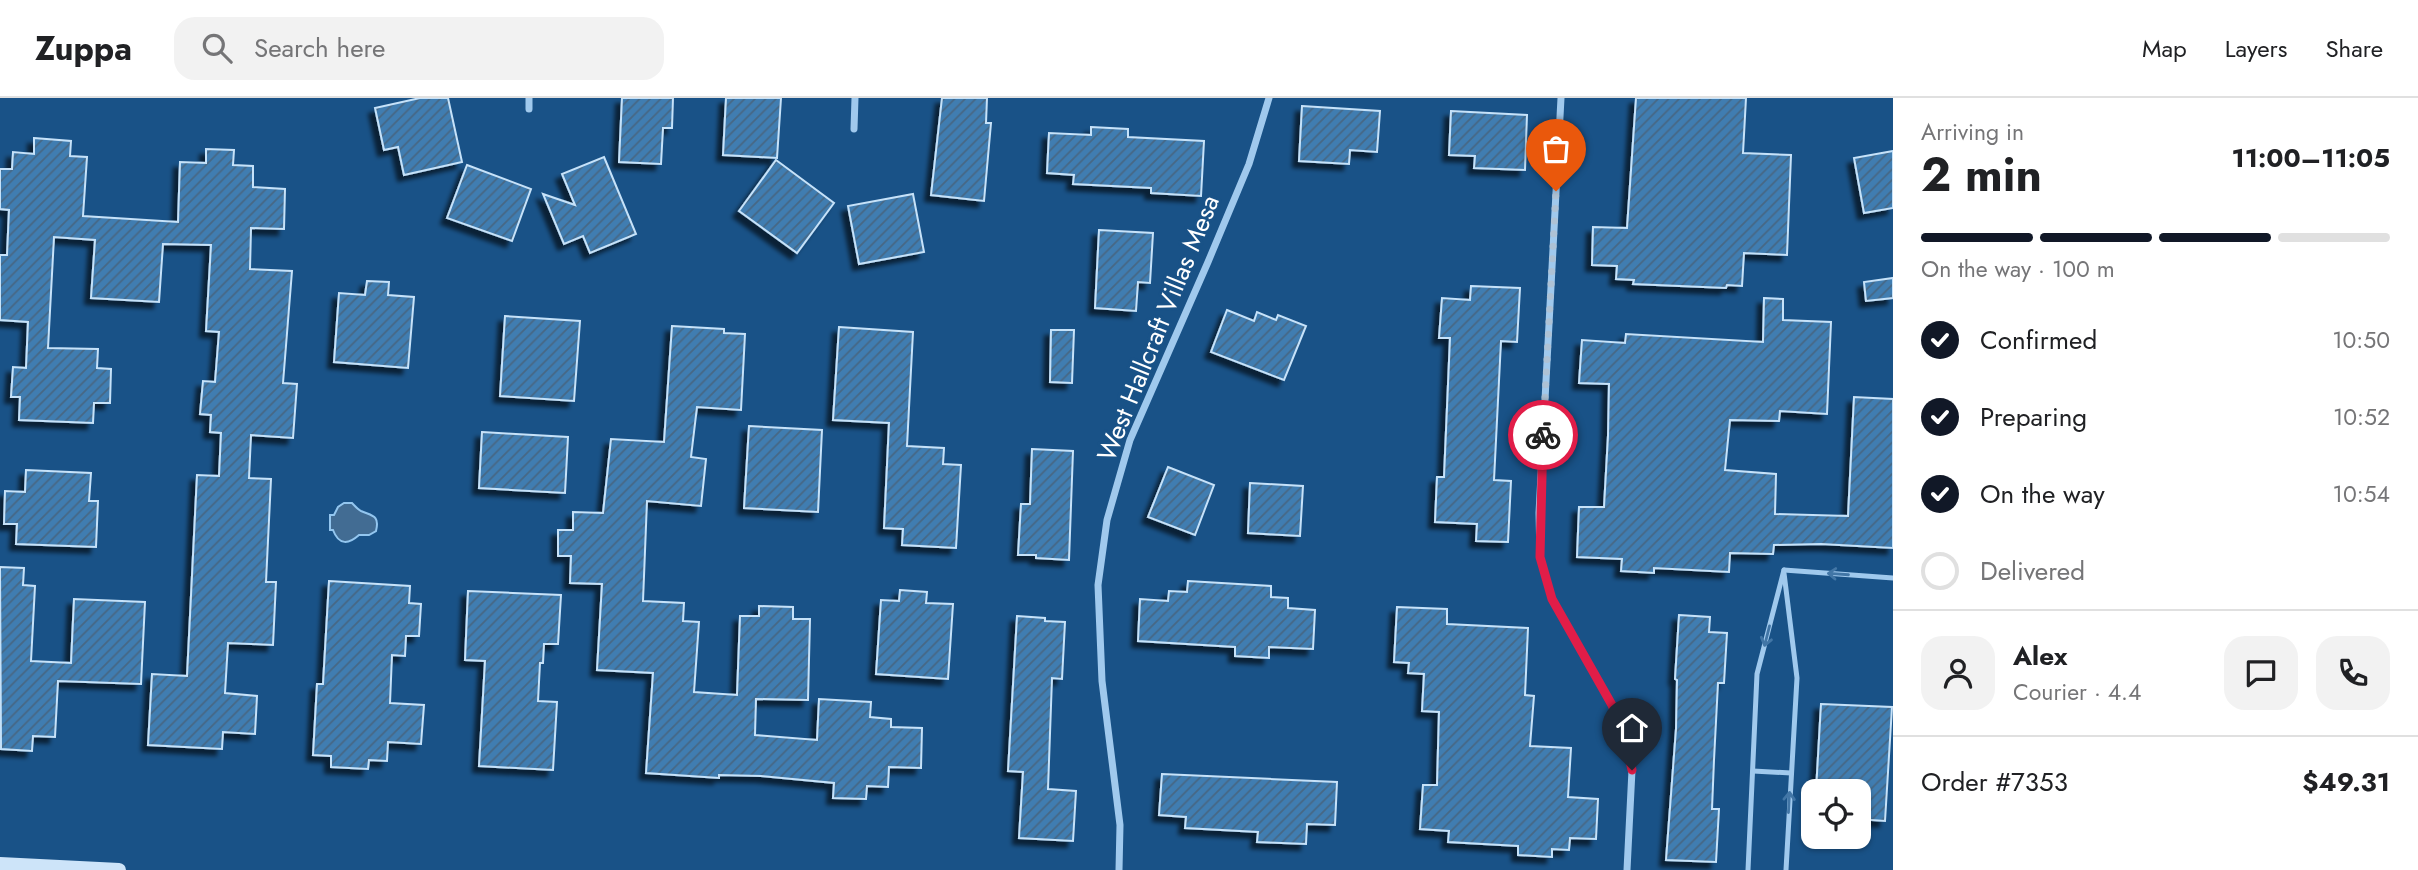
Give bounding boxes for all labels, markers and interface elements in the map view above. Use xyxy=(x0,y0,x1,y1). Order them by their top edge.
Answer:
search box xyxy=(174,17,664,80)
text: Zuppa xyxy=(35,25,132,72)
icon: search xyxy=(198,29,236,67)
text: Search here xyxy=(254,29,385,67)
text: Map xyxy=(2142,31,2187,66)
text: Layers xyxy=(2225,31,2287,66)
text: Share xyxy=(2325,31,2383,66)
text: Arriving in xyxy=(1921,115,2024,149)
pin xyxy=(1526,119,1586,191)
icon: bag xyxy=(1537,130,1575,168)
text: 11:00–11:05 xyxy=(2232,139,2390,177)
text: 2 min xyxy=(1921,142,2042,208)
street label: West Hallcraft Villas Mesa xyxy=(1087,189,1229,467)
text: On the way · 100 m xyxy=(1921,252,2115,286)
icon: check xyxy=(1921,321,1959,359)
text: Confirmed xyxy=(1980,321,2097,359)
text: 10:50 xyxy=(2332,323,2390,357)
icon: check xyxy=(1921,398,1959,436)
text: Preparing xyxy=(1980,398,2087,436)
courier xyxy=(1508,400,1578,470)
text: 10:52 xyxy=(2333,400,2390,434)
icon: bike xyxy=(1524,416,1562,454)
icon: check xyxy=(1921,475,1959,513)
text: On the way xyxy=(1980,475,2105,513)
text: 10:54 xyxy=(2333,477,2390,511)
text: Delivered xyxy=(1980,552,2085,590)
one-way arrow xyxy=(1828,567,1850,580)
one-way arrow xyxy=(1760,625,1773,647)
button: person xyxy=(1921,636,1995,710)
button: chat xyxy=(2224,636,2298,710)
button: phone xyxy=(2316,636,2390,710)
text: Alex xyxy=(2013,637,2067,675)
text: Courier · 4.4 xyxy=(2013,675,2141,709)
pin xyxy=(1602,698,1662,770)
icon: home xyxy=(1613,709,1651,747)
text: Order #7353 xyxy=(1921,763,2068,801)
text: $49.31 xyxy=(2302,763,2390,801)
map controls xyxy=(1801,779,1871,849)
button: locate xyxy=(1801,779,1871,849)
one-way arrow xyxy=(1783,791,1796,814)

